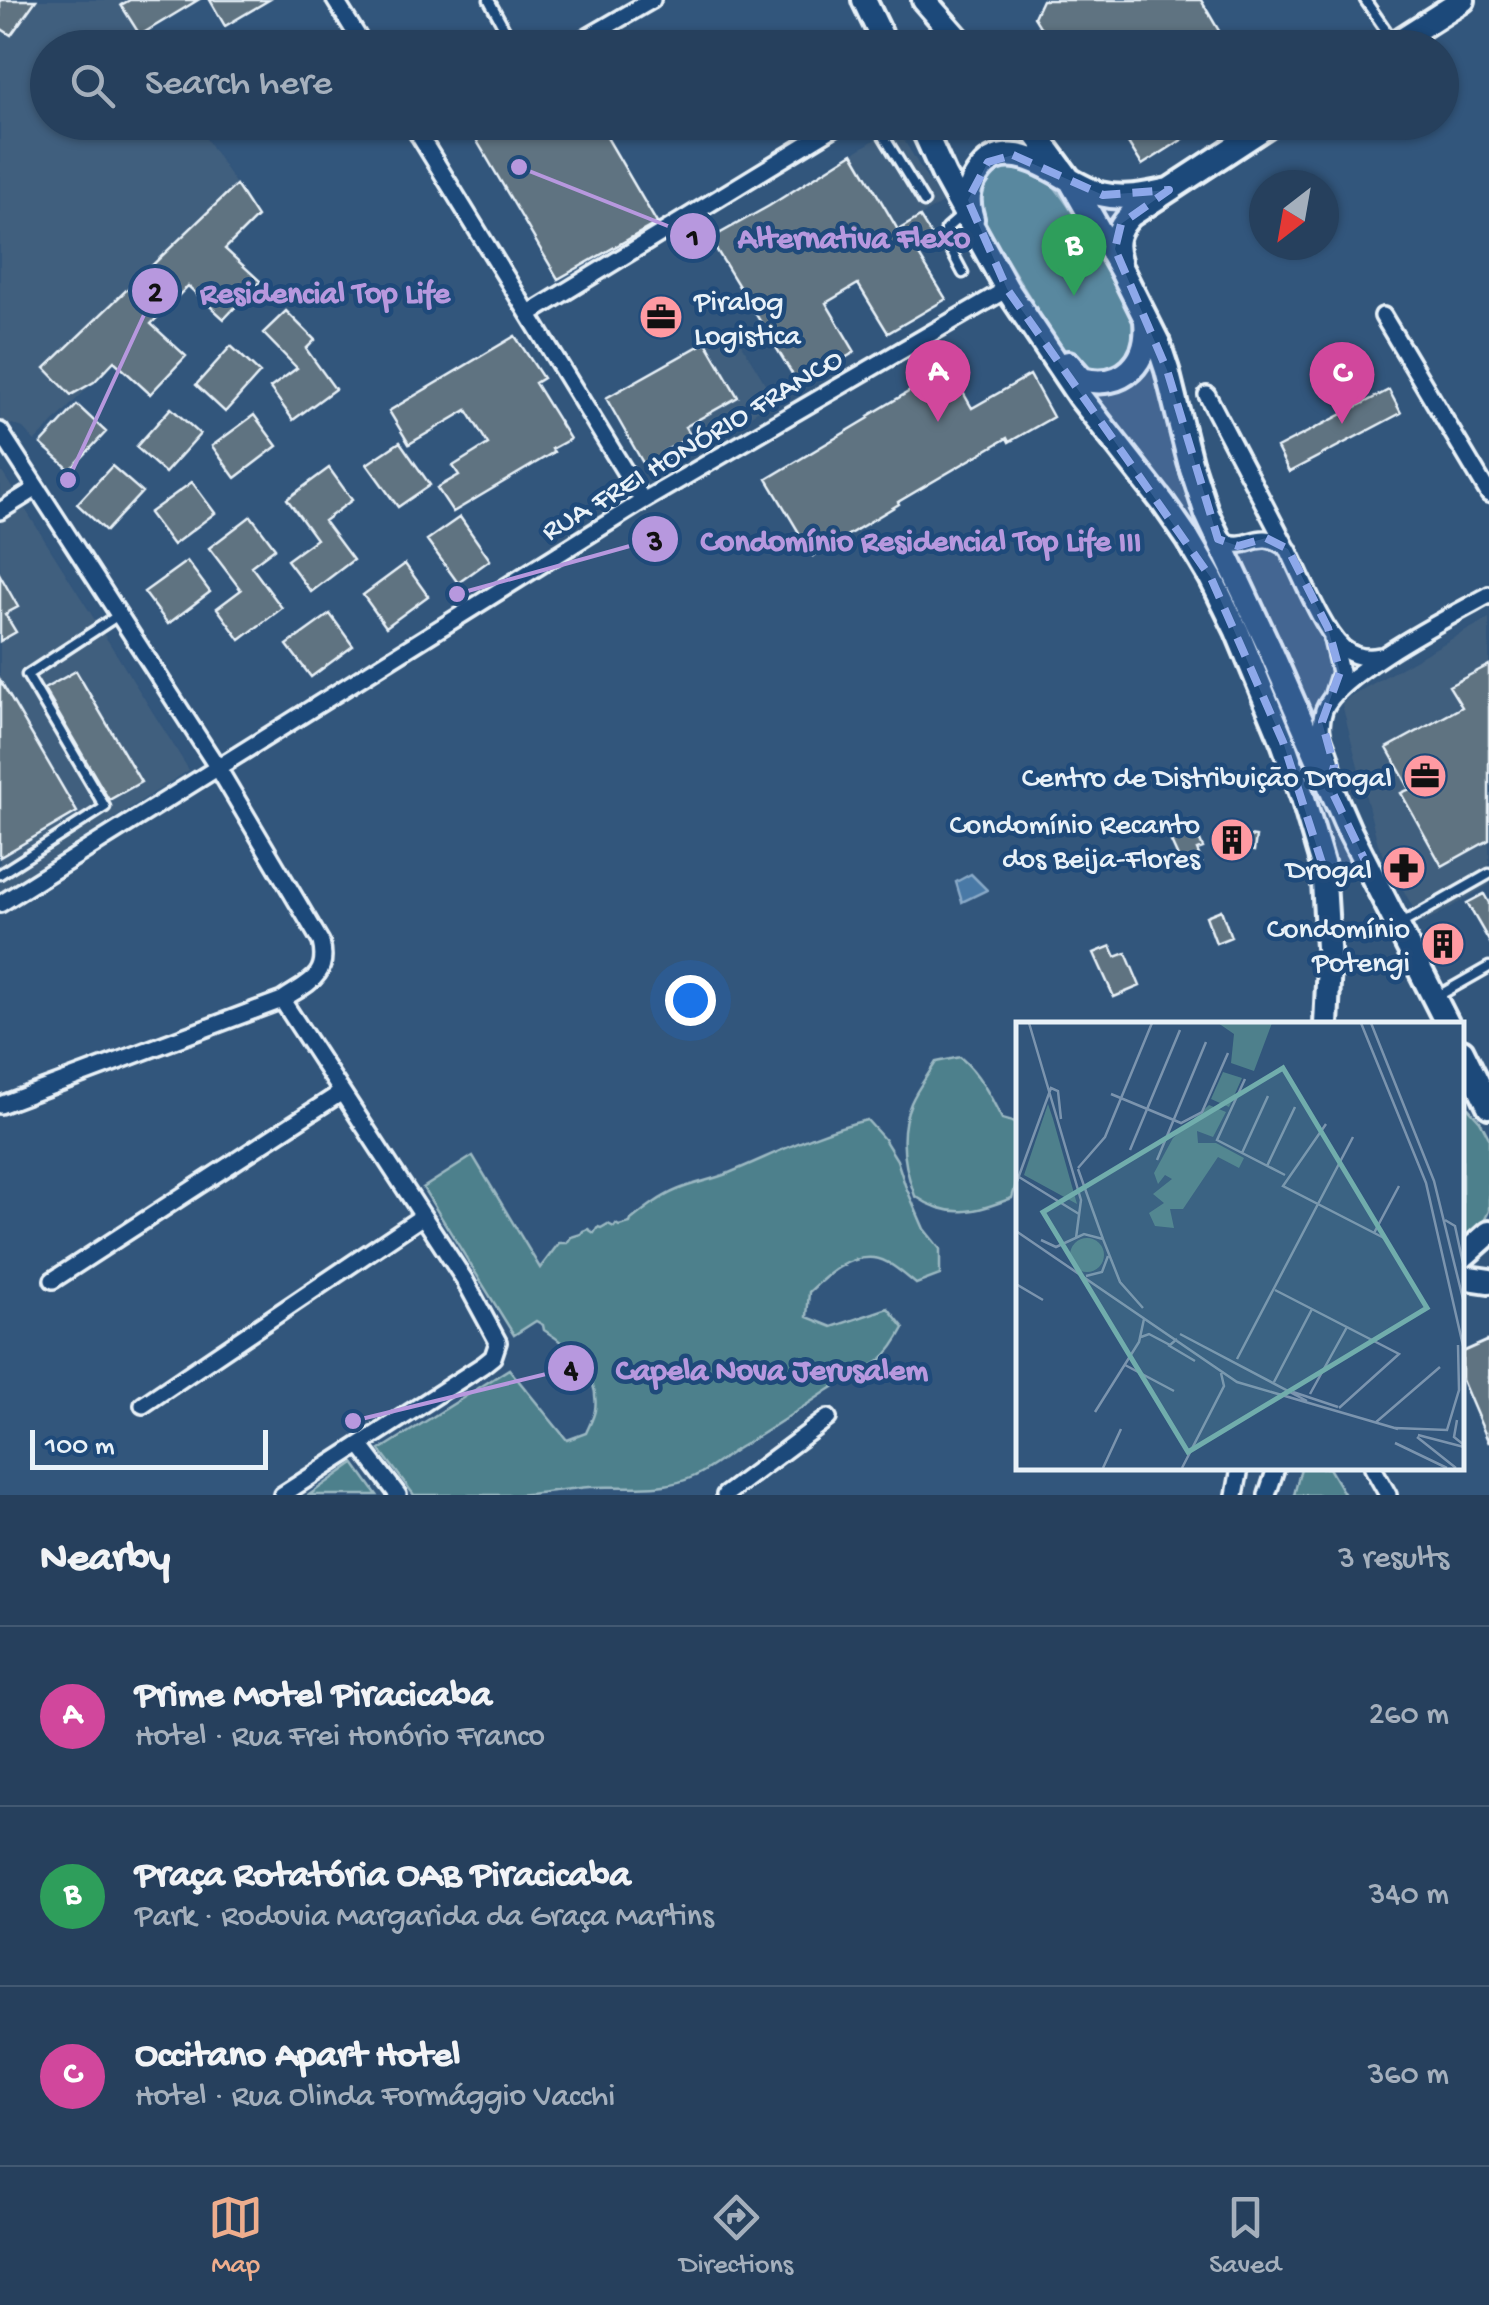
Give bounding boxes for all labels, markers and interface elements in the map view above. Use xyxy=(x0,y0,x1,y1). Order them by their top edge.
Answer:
search box xyxy=(30,30,1459,140)
icon: search xyxy=(65,58,120,113)
text: Search here xyxy=(145,63,332,107)
north arrow xyxy=(1249,170,1339,260)
callout: Alternativa Flexo xyxy=(668,205,991,267)
pin: B xyxy=(1042,214,1106,296)
text: Alternativa Flexo xyxy=(737,222,971,260)
text: 1 xyxy=(686,223,699,258)
callout: Residencial Top Life xyxy=(130,260,470,322)
text: Residencial Top Life xyxy=(199,277,451,315)
text: 2 xyxy=(148,278,163,313)
place label: Piralog Logistica xyxy=(693,287,802,356)
office icon: Piralog Logistica xyxy=(638,294,684,340)
pin: A xyxy=(906,340,970,422)
pin: C xyxy=(1310,342,1374,424)
street label: RUA FREI HONÓRIO FRANCO xyxy=(536,343,850,551)
callout: Condomínio Residencial Top Life III xyxy=(630,508,1161,570)
text: Condomínio Residencial Top Life III xyxy=(700,525,1142,563)
text: 3 xyxy=(646,527,663,562)
office icon: Centro de Distribuição Drogal xyxy=(1402,753,1448,799)
place label: Centro de Distribuição Drogal xyxy=(1022,763,1392,798)
place label: Condomínio Recanto dos Beija-Flores xyxy=(949,810,1201,879)
building icon: Condomínio Recanto dos Beija-Flores xyxy=(1209,817,1255,863)
pharmacy icon: Drogal xyxy=(1381,845,1427,891)
place label: Drogal xyxy=(1284,855,1372,890)
place label: Condomínio Potengi xyxy=(1267,914,1410,983)
building icon: Condomínio Potengi xyxy=(1420,921,1466,967)
your location xyxy=(665,975,716,1026)
inset map xyxy=(1016,1022,1464,1470)
callout: Capela Nova Jerusalem xyxy=(546,1337,948,1399)
text: Capela Nova Jerusalem xyxy=(616,1354,928,1392)
text: 4 xyxy=(563,1355,579,1390)
scale bar xyxy=(30,1425,268,1470)
text: 100 m xyxy=(45,1431,115,1464)
text: Nearby xyxy=(40,1536,170,1585)
text: 3 results xyxy=(1338,1541,1449,1579)
text: Prime Motel Piracicaba xyxy=(135,1675,492,1719)
text: A xyxy=(63,1697,82,1735)
text: 260 m xyxy=(1369,1697,1449,1735)
text: Hotel · Rua Frei Honório Franco xyxy=(135,1719,545,1757)
text: Praça Rotatória OAB Piracicaba xyxy=(135,1855,631,1899)
text: B xyxy=(64,1877,81,1915)
text: 340 m xyxy=(1369,1877,1449,1915)
text: Park · Rodovia Margarida da Graça Martins xyxy=(135,1899,714,1937)
text: Occitano Apart Hotel xyxy=(135,2035,460,2079)
text: C xyxy=(64,2057,81,2095)
text: 360 m xyxy=(1368,2057,1449,2095)
text: Hotel · Rua Olinda Formággio Vacchi xyxy=(135,2079,615,2117)
tab: Map xyxy=(208,2190,263,2283)
tab: Directions xyxy=(679,2190,793,2283)
tab: Saved xyxy=(1209,2190,1281,2283)

